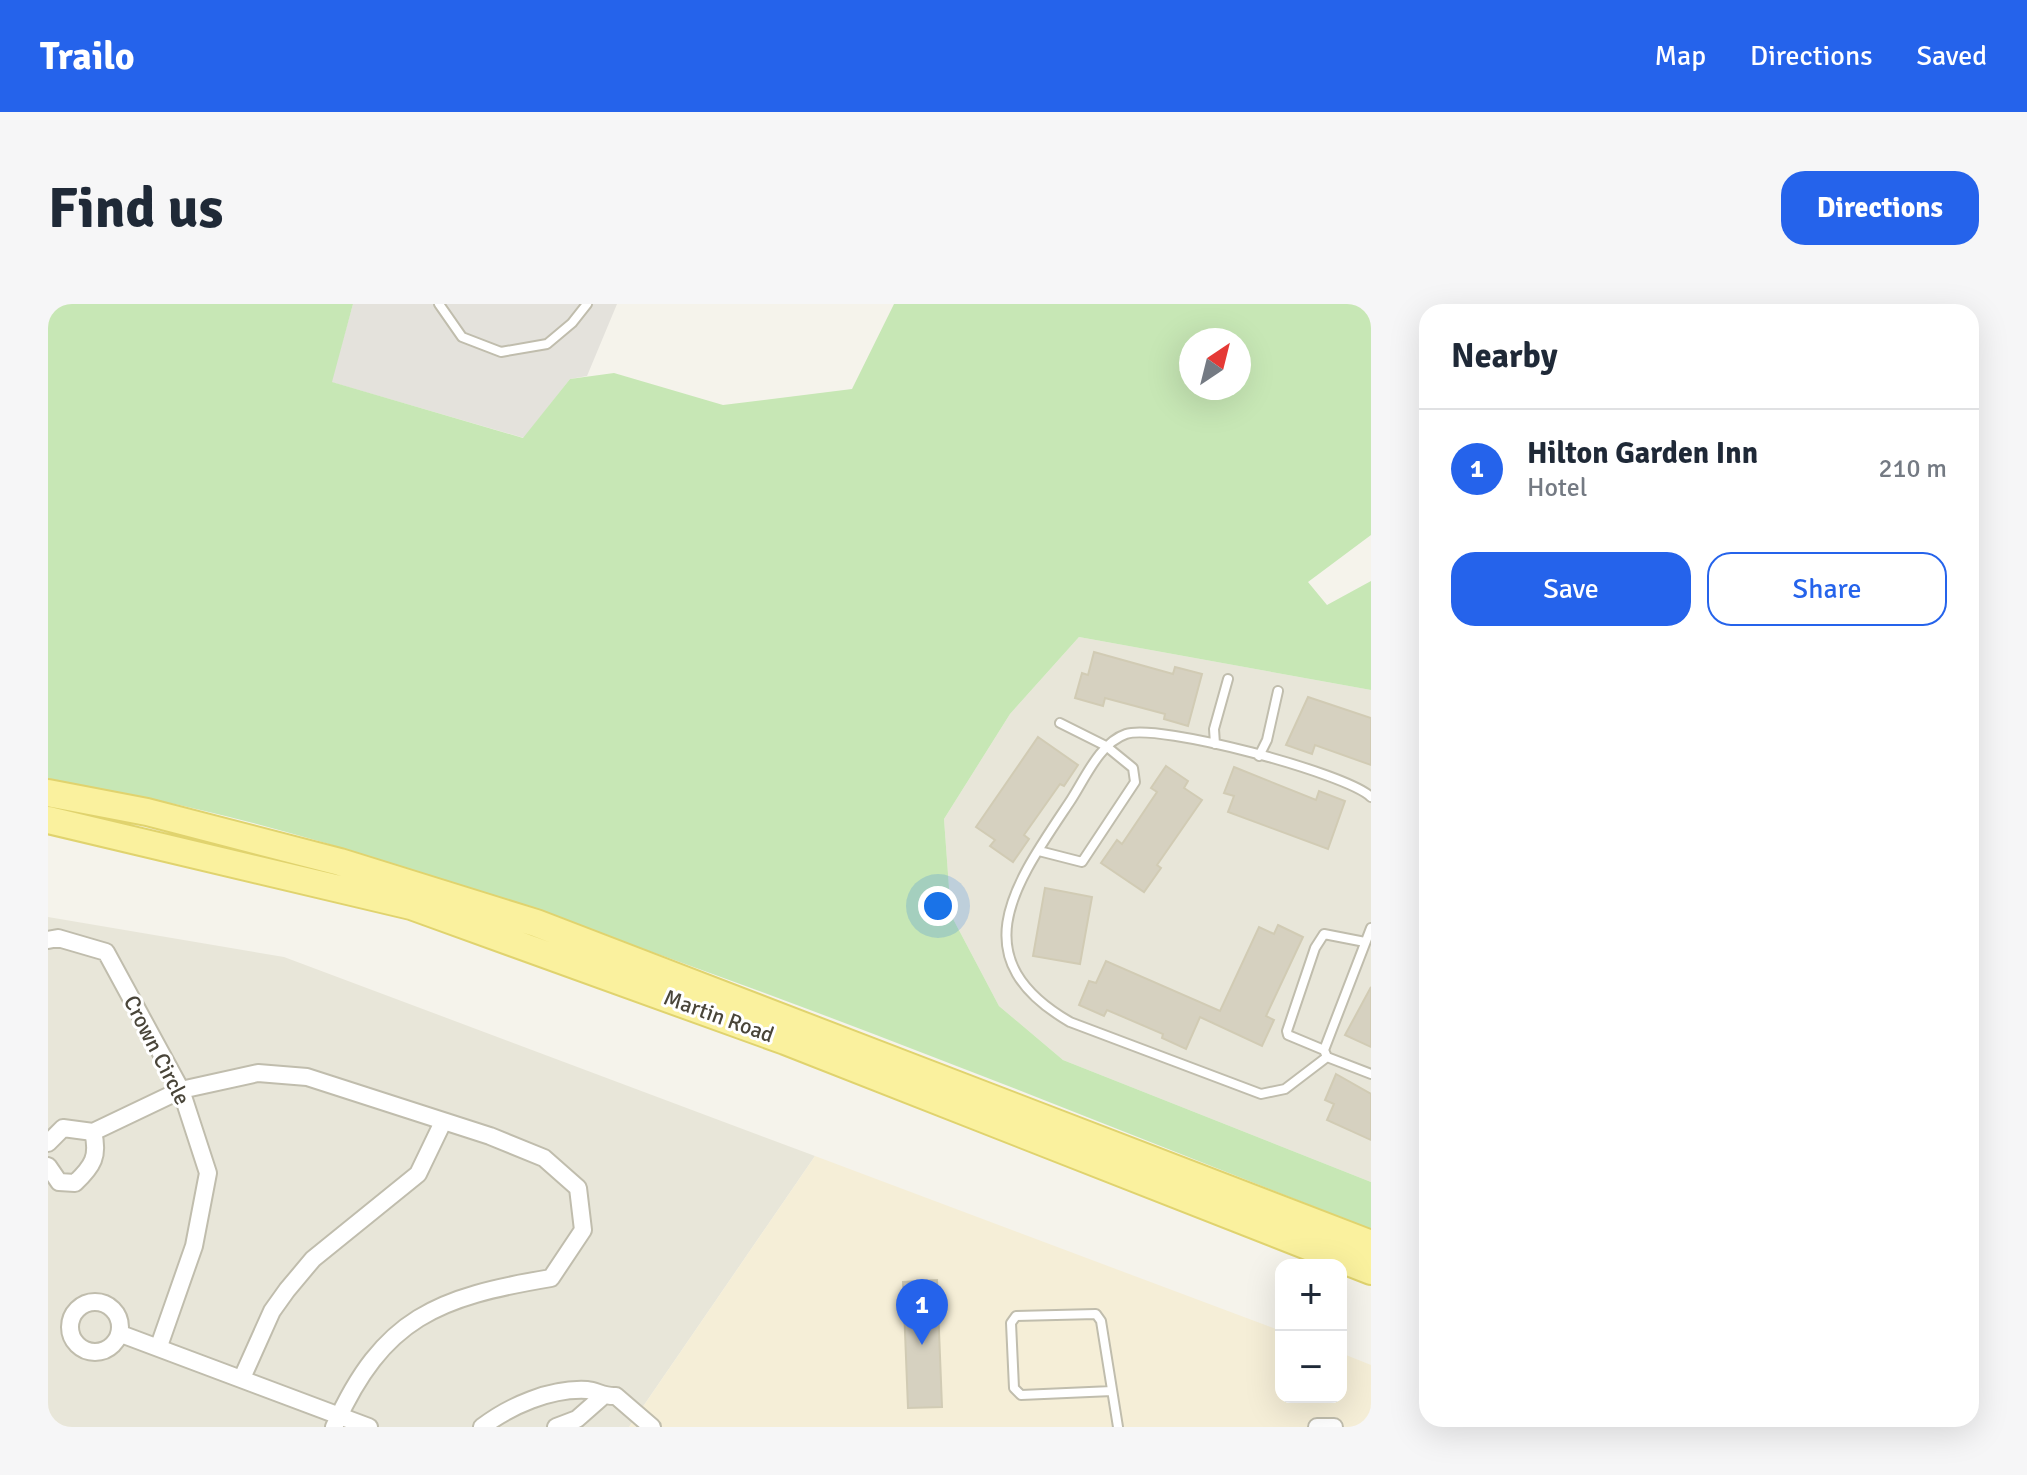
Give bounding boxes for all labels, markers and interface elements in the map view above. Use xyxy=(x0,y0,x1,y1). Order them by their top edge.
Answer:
text: Trailo xyxy=(40,33,135,80)
text: Map xyxy=(1654,39,1706,73)
text: Directions xyxy=(1750,39,1872,73)
text: Saved xyxy=(1916,39,1987,73)
button: Directions xyxy=(1781,171,1979,245)
text: Find us xyxy=(48,174,223,243)
north arrow xyxy=(1179,328,1251,400)
text: Nearby xyxy=(1451,335,1558,377)
text: Hilton Garden Inn xyxy=(1527,435,1758,472)
text: 1 xyxy=(1470,453,1484,485)
text: 210 m xyxy=(1878,453,1947,485)
text: Hotel xyxy=(1527,472,1587,504)
button: Save xyxy=(1451,552,1691,626)
button: Share xyxy=(1707,552,1947,626)
your location xyxy=(918,886,958,926)
street label: Martin Road xyxy=(660,984,778,1048)
street label: Crown Circle xyxy=(118,991,196,1109)
map controls xyxy=(1275,1259,1347,1403)
button: + xyxy=(1275,1259,1347,1331)
pin: 1 xyxy=(896,1279,948,1345)
button: − xyxy=(1275,1331,1347,1403)

